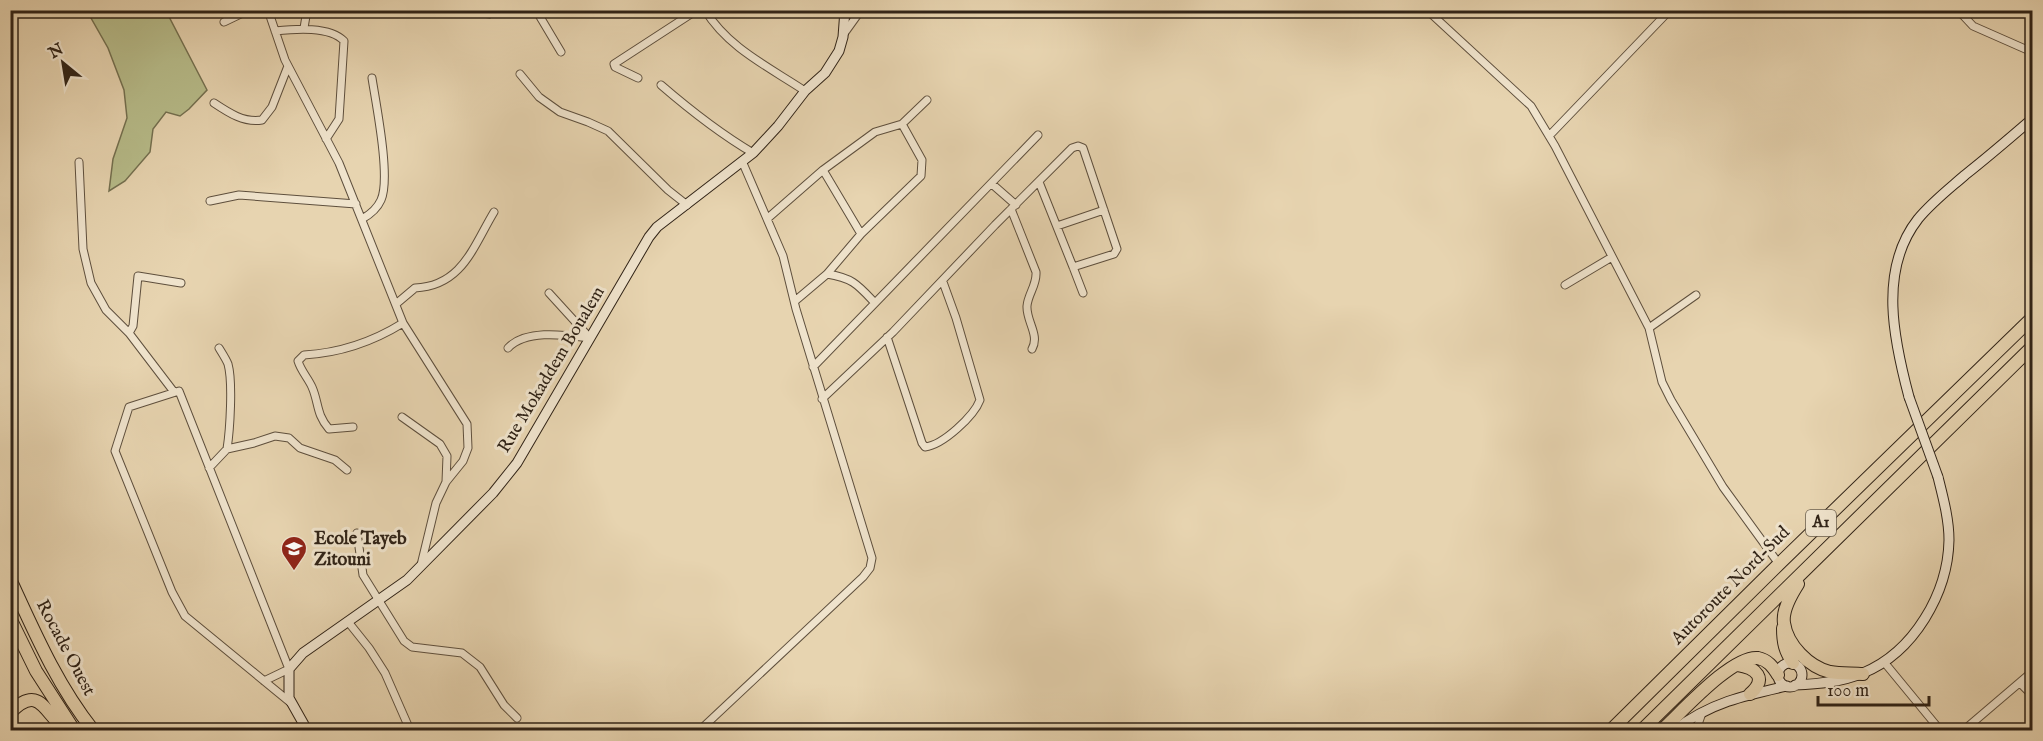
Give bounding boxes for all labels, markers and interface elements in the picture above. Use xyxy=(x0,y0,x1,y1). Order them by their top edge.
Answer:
north arrow xyxy=(33,33,93,93)
text: N xyxy=(45,40,68,64)
street label: Rue Mokaddem Boualem xyxy=(493,283,611,457)
road number: A1 xyxy=(1806,510,1836,536)
street label: Autoroute Nord-Sud xyxy=(1666,521,1796,651)
place label: Ecole Tayeb Zitouni xyxy=(314,528,407,572)
school or university icon: Ecole Tayeb Zitouni xyxy=(279,534,309,572)
street label: Rocade Ouest xyxy=(30,596,100,700)
scale bar xyxy=(1818,669,1929,707)
text: 100 m xyxy=(1827,680,1869,703)

